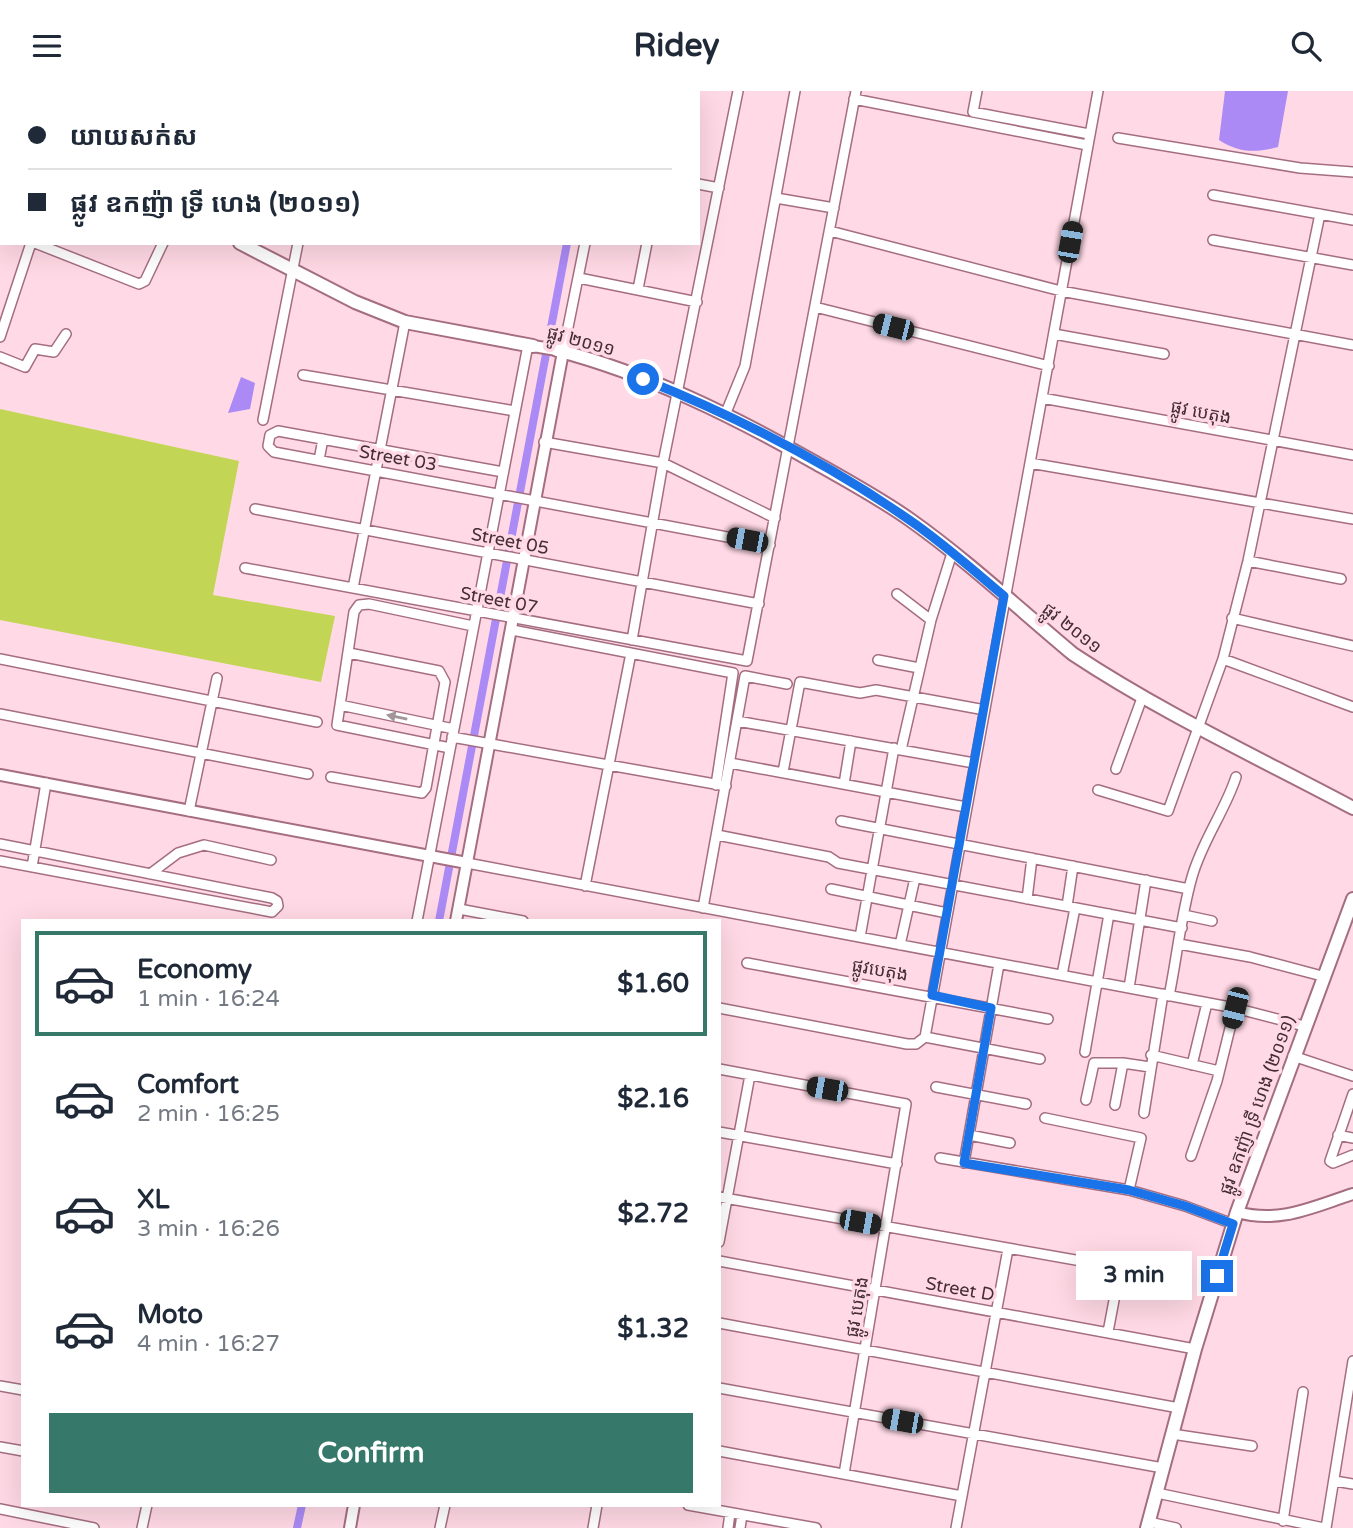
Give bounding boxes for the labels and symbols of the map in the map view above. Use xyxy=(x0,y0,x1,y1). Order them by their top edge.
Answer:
car xyxy=(1057,219,1084,265)
car xyxy=(871,312,916,342)
street label: ផ្លូវ ២០១១ xyxy=(543,321,618,366)
route start xyxy=(627,363,659,395)
street label: ផ្លូវ បេតុង xyxy=(1168,395,1233,434)
street label: Street 03 xyxy=(357,440,439,476)
street label: Street 05 xyxy=(469,523,551,559)
car xyxy=(725,526,770,554)
street label: Street 07 xyxy=(458,582,540,618)
street label: ផ្លូវ ២០១១ xyxy=(1034,598,1106,662)
one-way arrow xyxy=(386,712,408,723)
street label: ផ្លូវបេតុង xyxy=(849,954,910,991)
car xyxy=(1220,985,1251,1031)
street label: ផ្លូវ ឧកញ៉ា ទ្រី ហេង (២០១១) xyxy=(1214,1012,1305,1200)
car xyxy=(805,1075,850,1103)
car xyxy=(838,1208,883,1236)
callout: 3 min xyxy=(1077,1251,1192,1301)
route end xyxy=(1201,1260,1233,1292)
street label: Street D xyxy=(924,1272,996,1306)
street label: ផ្លូវ បេតុង xyxy=(841,1275,878,1340)
car xyxy=(880,1407,925,1435)

